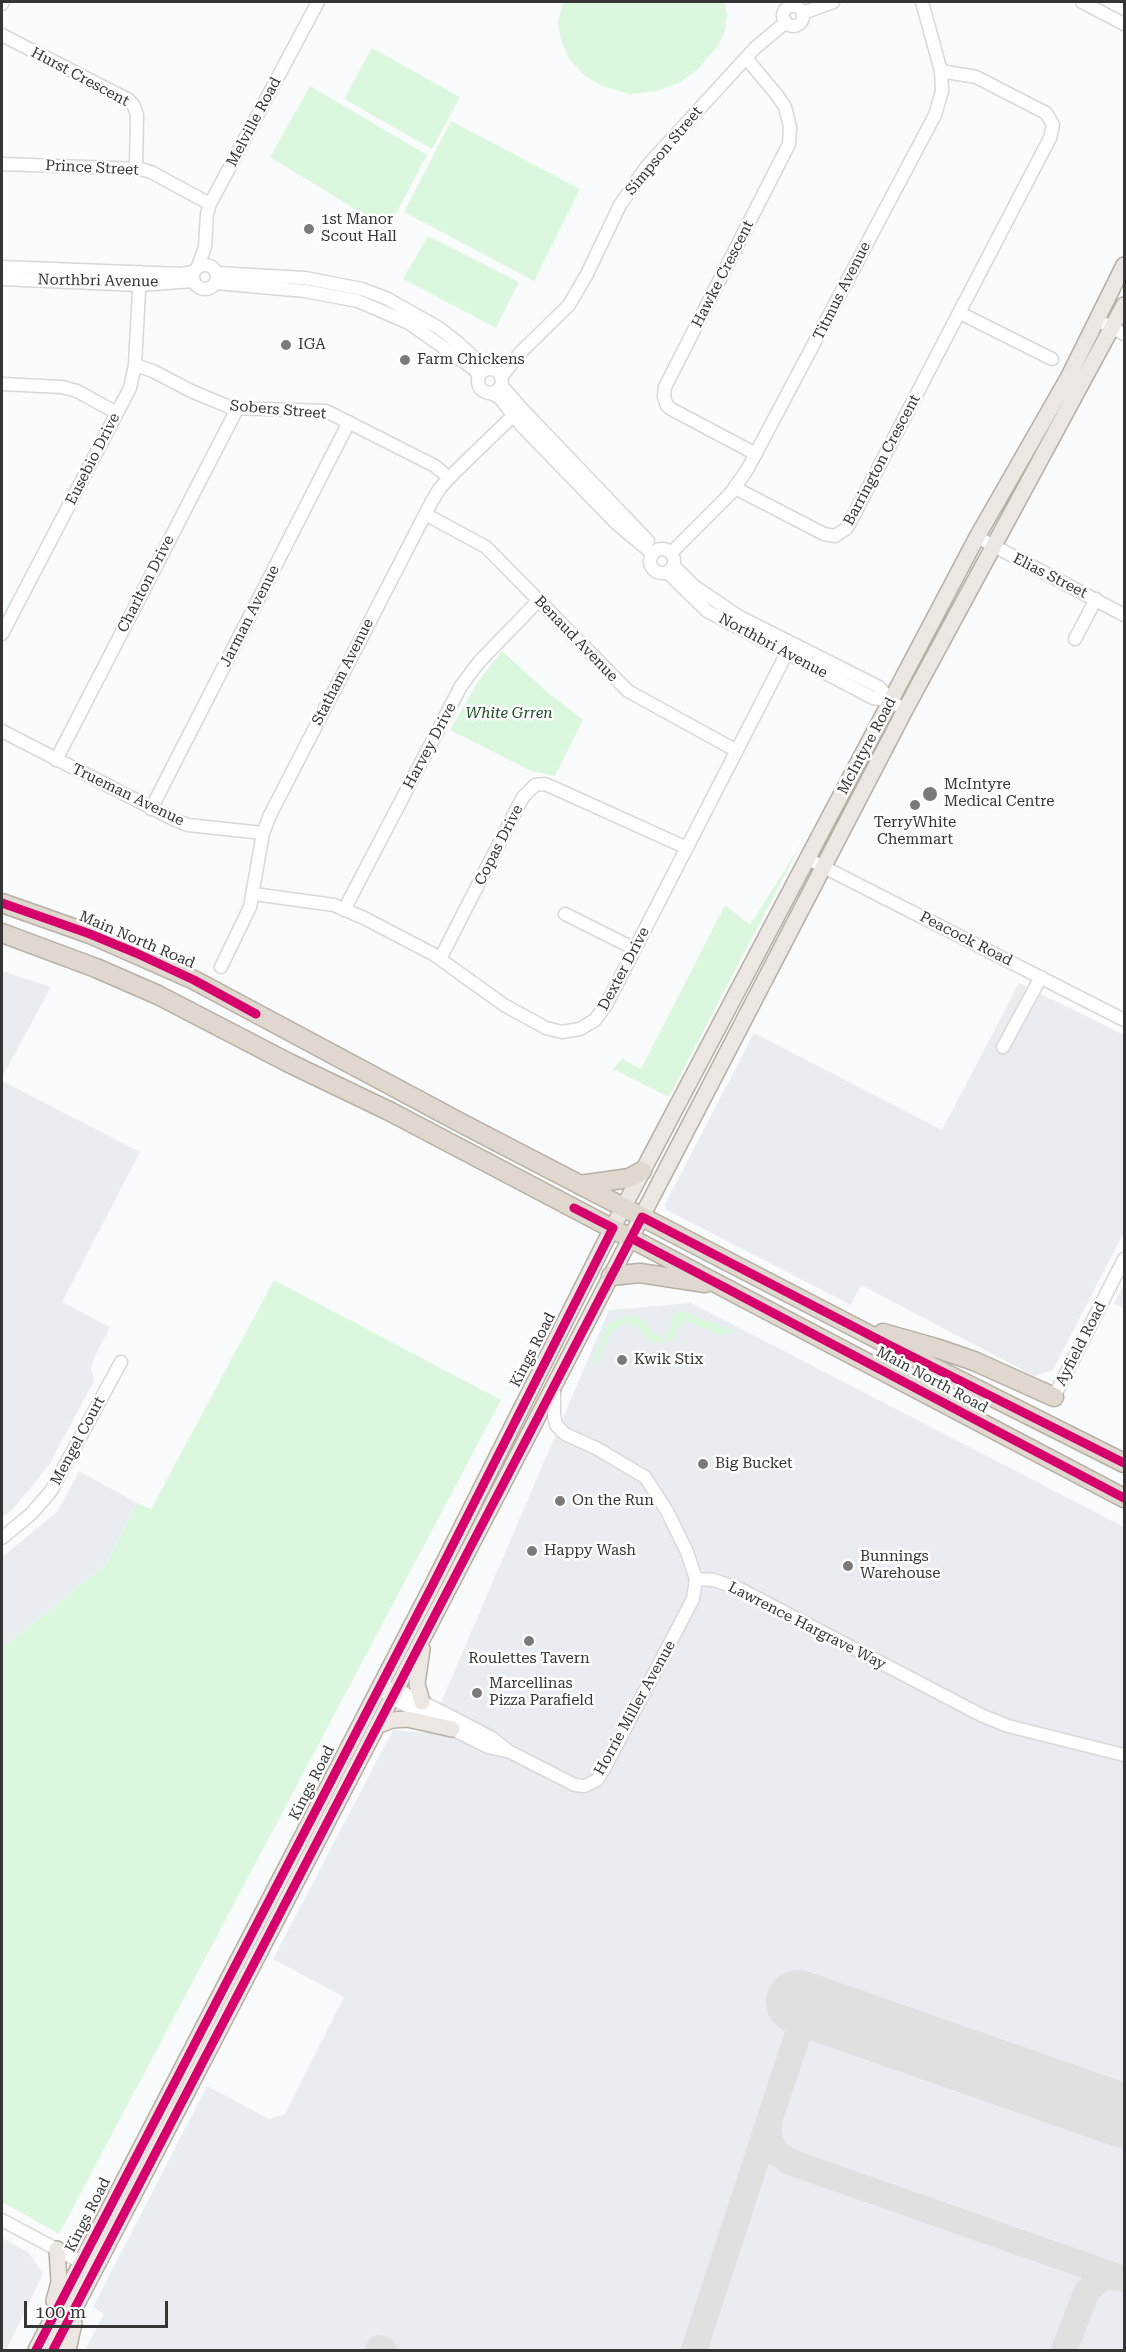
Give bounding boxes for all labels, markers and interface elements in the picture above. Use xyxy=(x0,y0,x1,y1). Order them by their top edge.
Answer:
street label: Hurst Crescent xyxy=(28,44,132,110)
street label: Melville Road xyxy=(223,74,285,170)
street label: Simpson Street xyxy=(622,103,706,199)
street label: Prince Street xyxy=(45,157,139,179)
place label: 1st Manor Scout Hall xyxy=(321,211,397,246)
street label: Hawke Crescent xyxy=(688,217,758,331)
marker: 1st Manor Scout Hall xyxy=(302,222,316,236)
street label: Titmus Avenue xyxy=(809,239,875,343)
street label: Northbri Avenue xyxy=(37,271,159,291)
place label: IGA xyxy=(298,336,326,354)
marker: IGA xyxy=(279,338,293,352)
place label: Farm Chickens xyxy=(417,351,525,369)
marker: Farm Chickens xyxy=(398,353,412,367)
street label: Barrington Crescent xyxy=(840,391,924,529)
street label: Sobers Street xyxy=(229,397,327,423)
street label: Eusebio Drive xyxy=(62,410,124,508)
street label: Charlton Drive xyxy=(114,532,178,636)
street label: Elias Street xyxy=(1010,550,1090,602)
street label: Jarman Avenue xyxy=(217,562,283,670)
street label: Benaud Avenue xyxy=(530,592,622,686)
street label: Northbri Avenue xyxy=(715,610,831,682)
street label: Statham Avenue xyxy=(308,616,378,728)
street label: McIntyre Road xyxy=(834,694,900,798)
street label: Harvey Drive xyxy=(400,700,460,792)
park label: White Grren xyxy=(465,705,553,723)
street label: Trueman Avenue xyxy=(69,760,187,830)
place label: McIntyre Medical Centre xyxy=(944,776,1054,811)
marker: McIntyre Medical Centre xyxy=(921,785,939,803)
marker: TerryWhite Chemmart xyxy=(908,798,922,812)
street label: Copas Drive xyxy=(471,802,527,888)
place label: TerryWhite Chemmart xyxy=(874,814,956,849)
street label: Main North Road xyxy=(76,908,198,972)
street label: Peacock Road xyxy=(917,908,1015,970)
street label: Dexter Drive xyxy=(595,924,653,1014)
street label: Ayfield Road xyxy=(1052,1299,1110,1389)
street label: Kings Road xyxy=(506,1310,560,1390)
street label: Main North Road xyxy=(873,1343,991,1417)
place label: Kwik Stix xyxy=(634,1351,703,1369)
marker: Kwik Stix xyxy=(615,1353,629,1367)
street label: Mengel Court xyxy=(47,1393,109,1489)
place label: Big Bucket xyxy=(715,1455,793,1473)
marker: Big Bucket xyxy=(696,1457,710,1471)
place label: On the Run xyxy=(572,1492,654,1510)
marker: On the Run xyxy=(553,1494,567,1508)
place label: Happy Wash xyxy=(544,1542,636,1560)
marker: Happy Wash xyxy=(525,1544,539,1558)
place label: Bunnings Warehouse xyxy=(860,1548,940,1583)
marker: Bunnings Warehouse xyxy=(841,1559,855,1573)
street label: Lawrence Hargrave Way xyxy=(725,1578,889,1674)
marker: Roulettes Tavern xyxy=(522,1634,536,1648)
street label: Horrie Miller Avenue xyxy=(591,1638,679,1778)
place label: Roulettes Tavern xyxy=(468,1650,590,1668)
place label: Marcellinas Pizza Parafield xyxy=(489,1675,594,1710)
marker: Marcellinas Pizza Parafield xyxy=(470,1686,484,1700)
street label: Kings Road xyxy=(285,1743,339,1823)
street label: Kings Road xyxy=(61,2175,115,2255)
scale bar xyxy=(27,2289,171,2327)
text: 100 m xyxy=(35,2301,86,2322)

